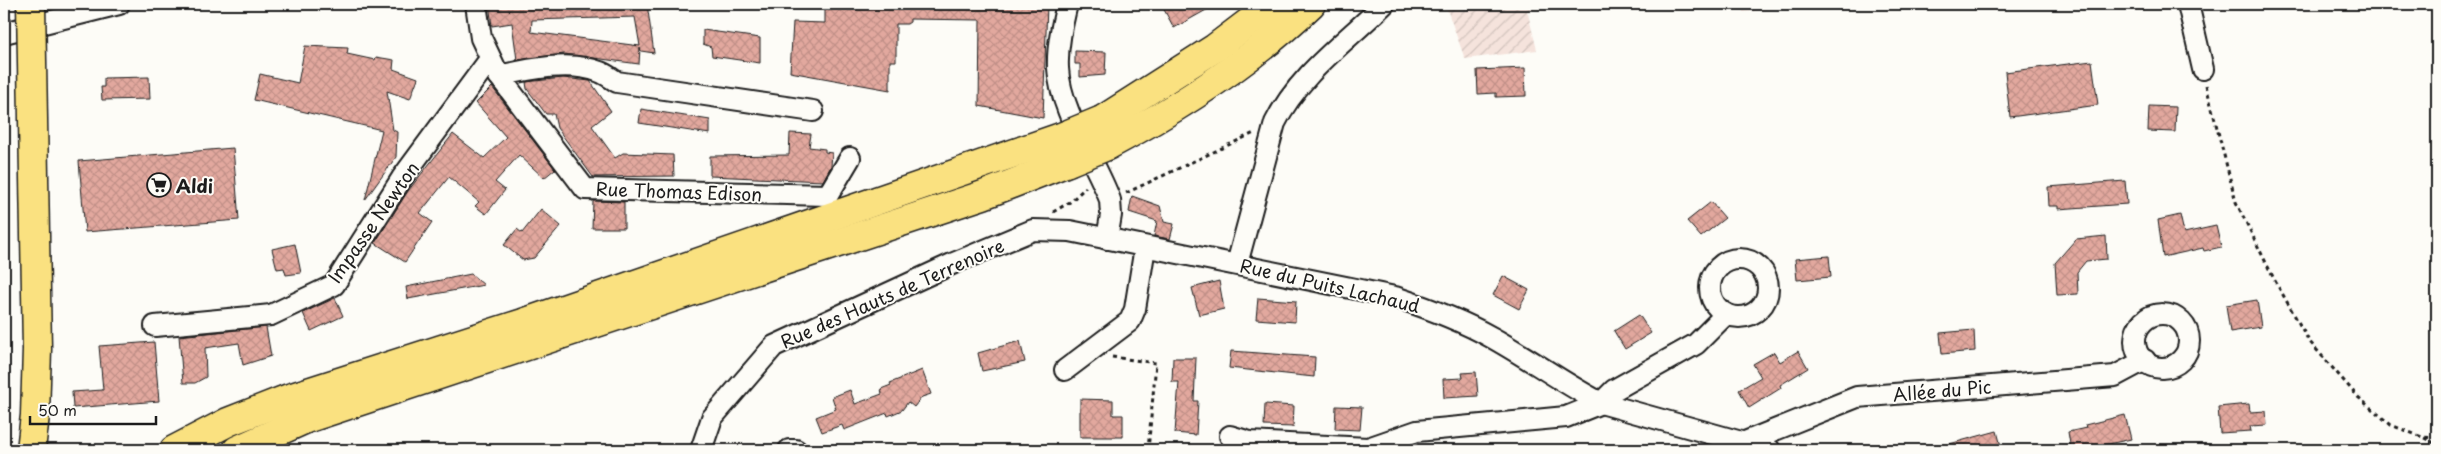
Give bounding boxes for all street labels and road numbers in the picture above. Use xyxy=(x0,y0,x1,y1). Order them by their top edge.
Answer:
street label: Impasse Newton xyxy=(321,156,425,288)
street label: Rue Thomas Edison xyxy=(595,175,763,207)
street label: Rue des Hauts de Terrenoire xyxy=(776,231,1008,355)
street label: Rue du Puits Lachaud xyxy=(1237,251,1423,319)
street label: Allée du Pic xyxy=(1892,372,1992,408)

